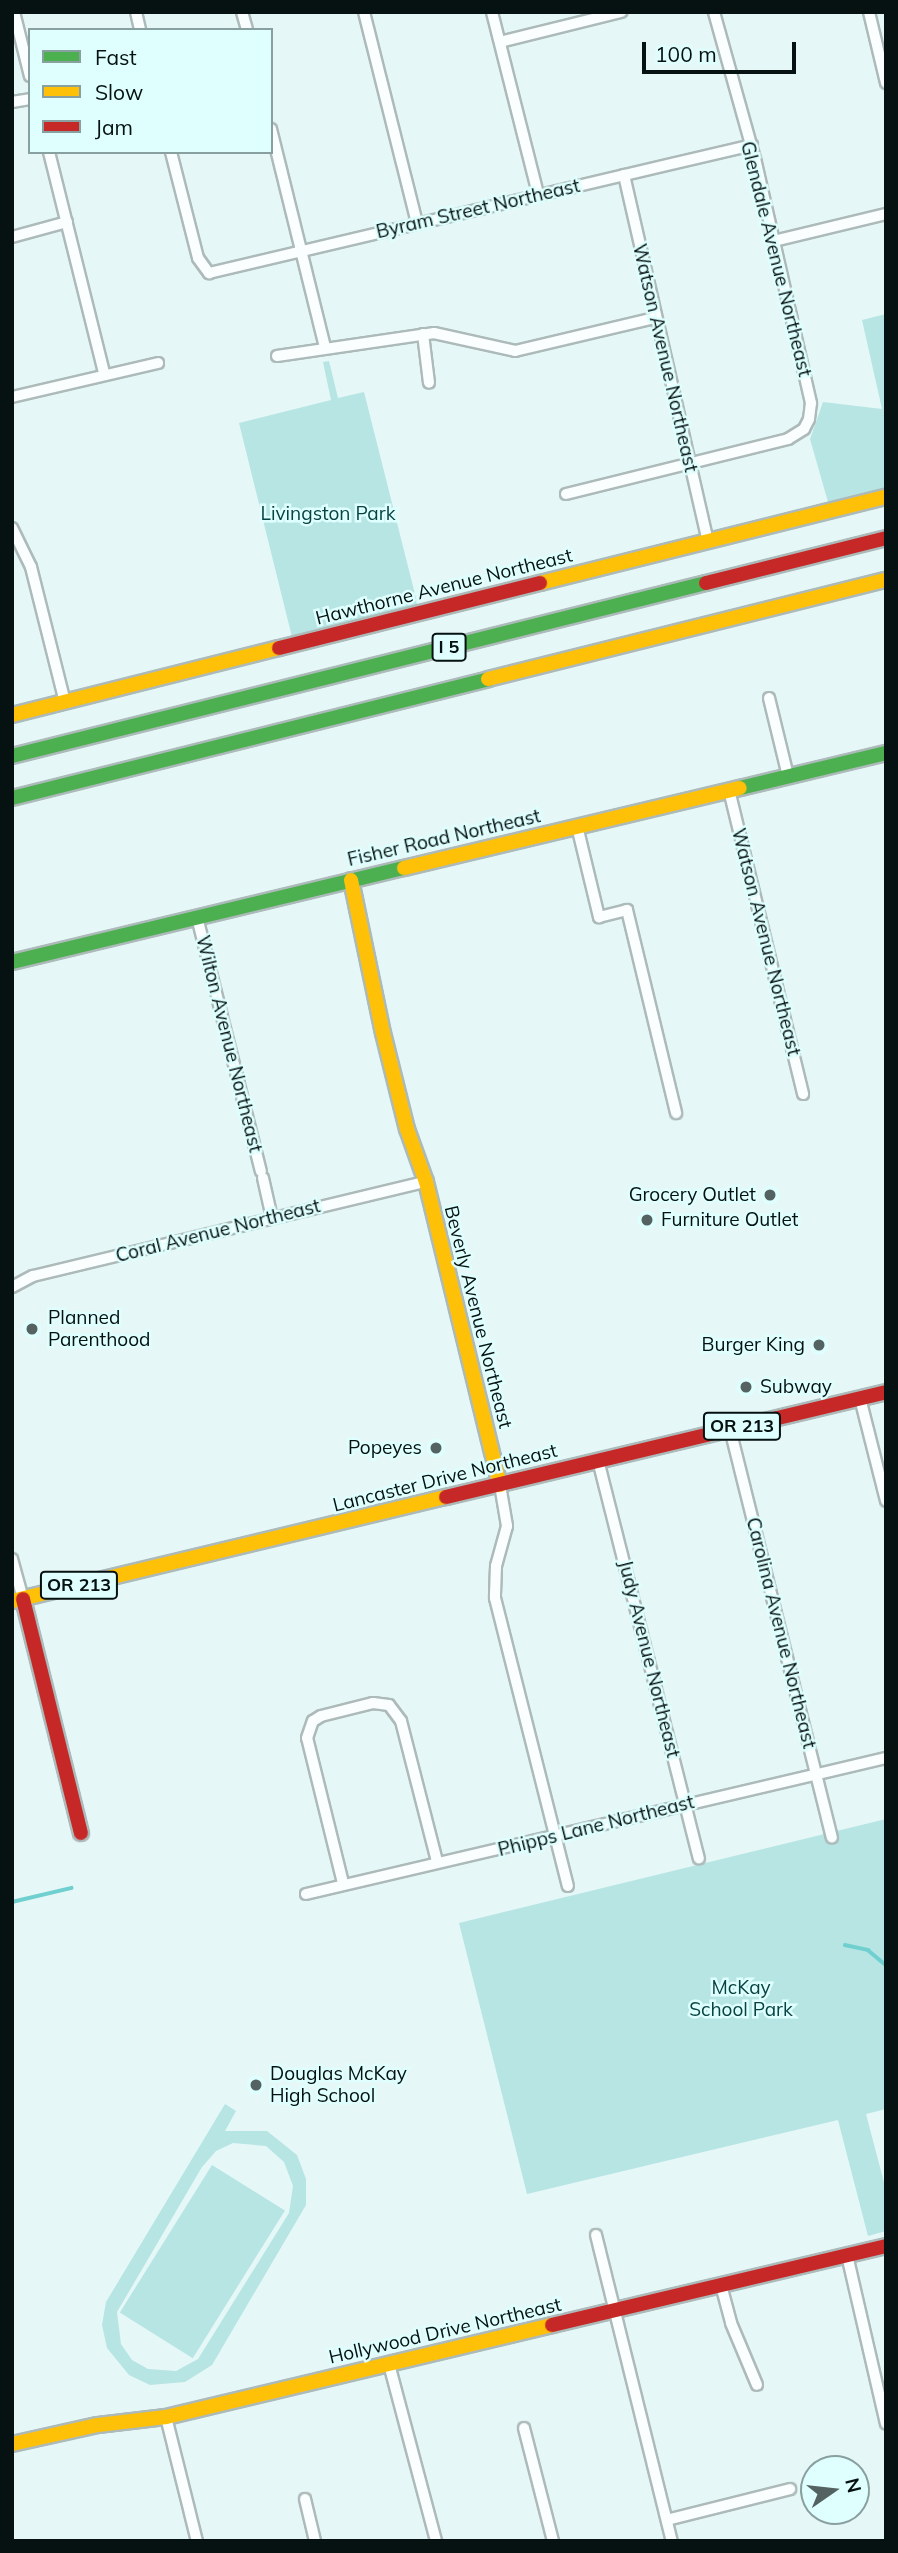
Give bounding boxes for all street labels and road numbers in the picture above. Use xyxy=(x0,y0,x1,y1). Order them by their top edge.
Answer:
street label: Glendale Avenue Northeast xyxy=(736,139,816,379)
street label: Byram Street Northeast xyxy=(374,174,582,244)
street label: Watson Avenue Northeast xyxy=(628,242,702,474)
street label: Hawthorne Avenue Northeast xyxy=(313,544,575,630)
road number: I 5 xyxy=(432,632,466,662)
street label: Fisher Road Northeast xyxy=(345,805,543,871)
street label: Watson Avenue Northeast xyxy=(727,826,805,1058)
street label: Wilton Avenue Northeast xyxy=(191,933,267,1155)
street label: Coral Avenue Northeast xyxy=(113,1195,323,1267)
street label: Beverly Avenue Northeast xyxy=(439,1203,517,1431)
road number: OR 213 xyxy=(702,1412,782,1441)
street label: Lancaster Drive Northeast xyxy=(330,1439,560,1517)
street label: Carolina Avenue Northeast xyxy=(741,1515,821,1751)
street label: Judy Avenue Northeast xyxy=(613,1558,685,1760)
road number: OR 213 xyxy=(39,1570,119,1600)
street label: Phipps Lane Northeast xyxy=(496,1791,696,1861)
street label: Hollywood Drive Northeast xyxy=(326,2293,564,2369)

